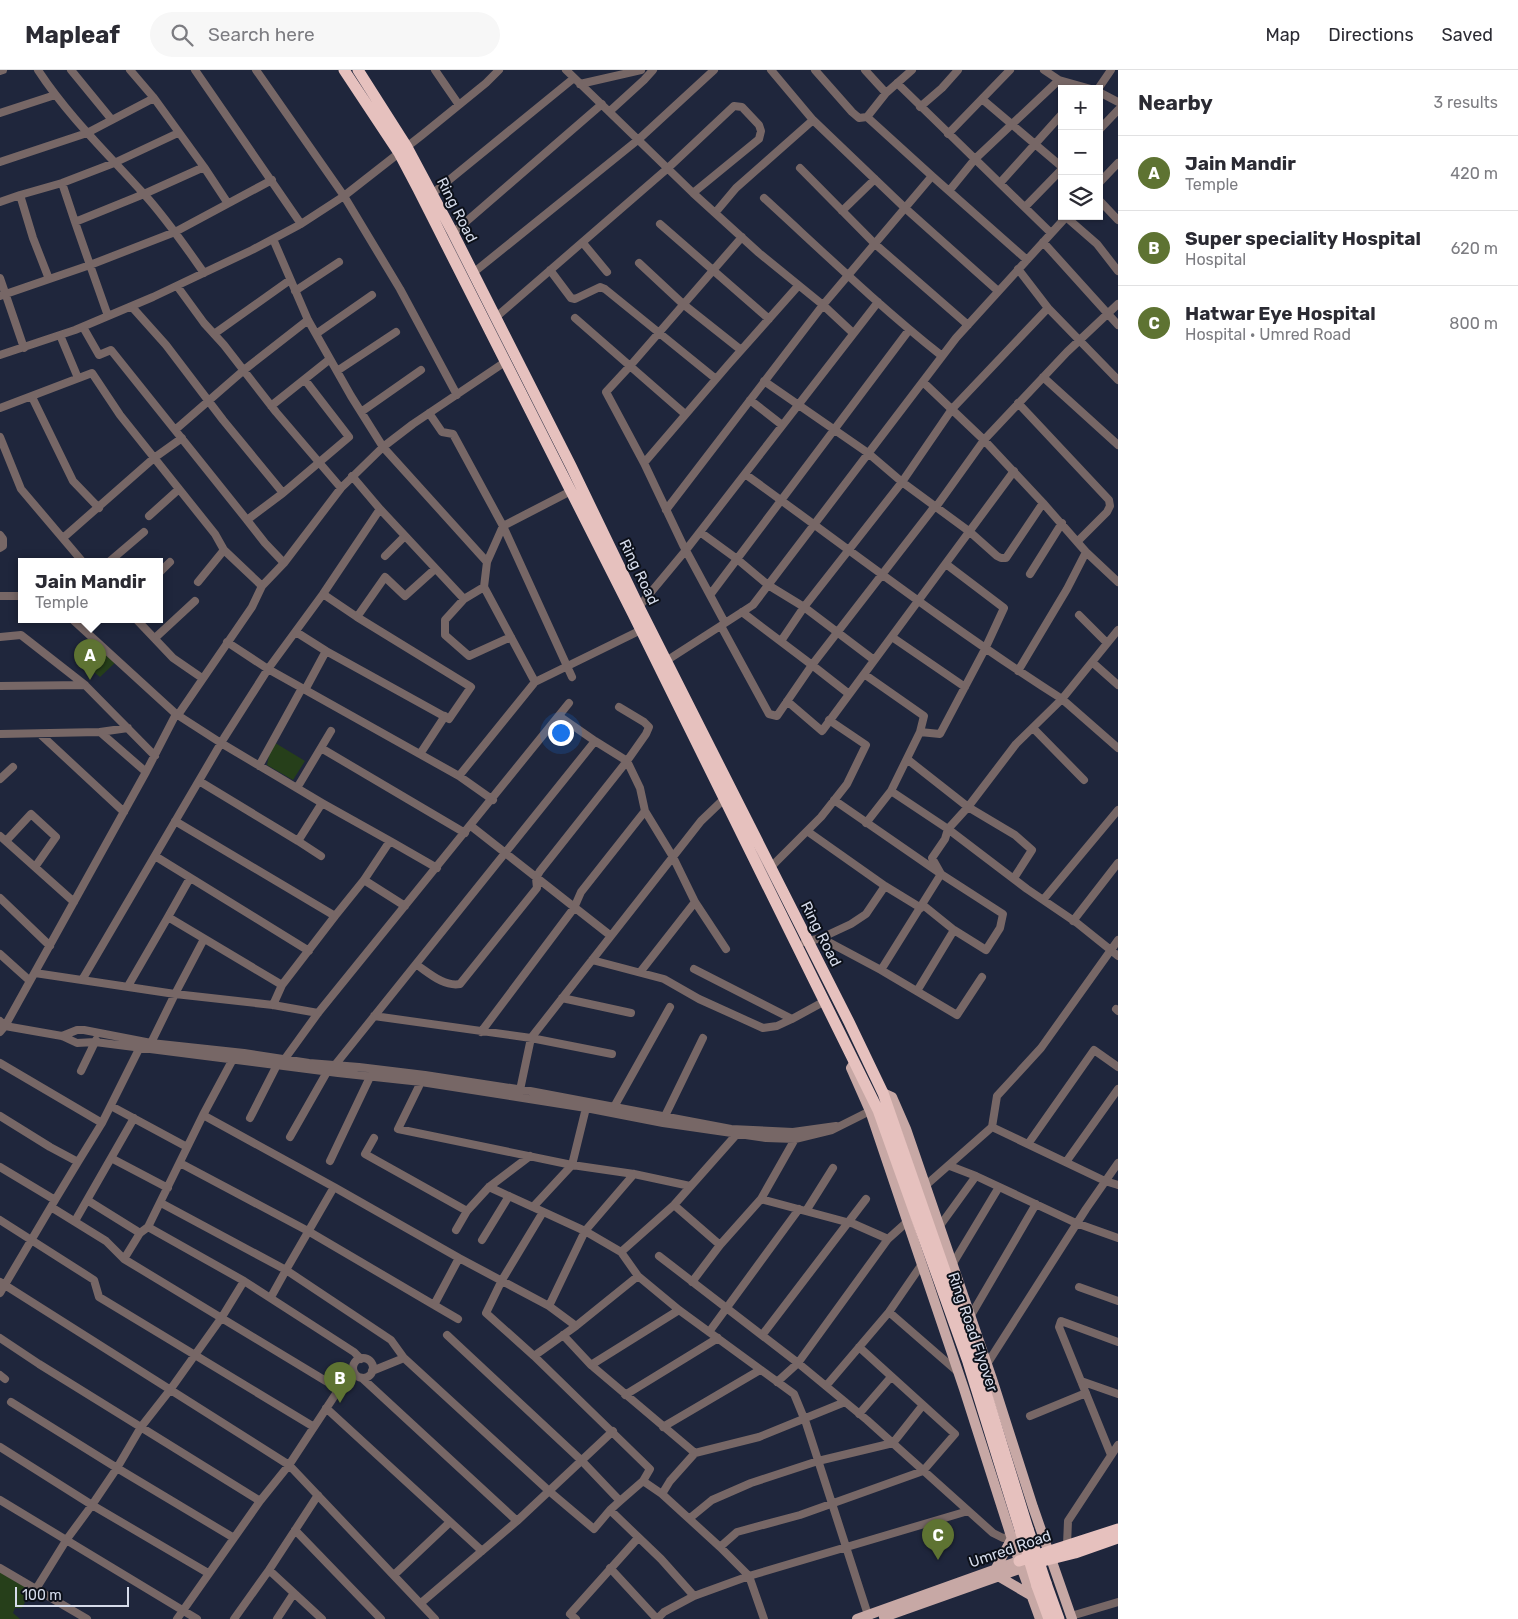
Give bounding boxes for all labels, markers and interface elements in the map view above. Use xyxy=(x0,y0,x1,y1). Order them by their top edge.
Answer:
search box xyxy=(150,12,500,57)
text: Mapleaf xyxy=(25,21,120,49)
icon: search xyxy=(168,21,196,49)
text: Search here xyxy=(208,23,315,46)
text: Map xyxy=(1265,24,1300,46)
text: Directions xyxy=(1328,24,1414,46)
text: Saved xyxy=(1442,24,1493,46)
map controls xyxy=(1058,85,1103,220)
button: + xyxy=(1058,85,1103,130)
text: Nearby xyxy=(1138,90,1213,115)
text: 3 results xyxy=(1433,93,1498,112)
button: − xyxy=(1058,130,1103,175)
text: Jain Mandir xyxy=(1185,152,1296,175)
text: A xyxy=(1148,164,1160,183)
text: 420 m xyxy=(1450,164,1498,183)
street label: Ring Road xyxy=(433,174,481,246)
button: layers xyxy=(1058,175,1103,220)
text: Temple xyxy=(1185,175,1238,194)
text: Super speciality Hospital xyxy=(1185,227,1421,250)
text: B xyxy=(1148,239,1160,258)
text: 620 m xyxy=(1451,239,1498,258)
text: Hospital xyxy=(1185,250,1246,269)
text: Hatwar Eye Hospital xyxy=(1185,302,1376,325)
text: C xyxy=(1148,314,1160,333)
text: 800 m xyxy=(1449,314,1498,333)
text: Hospital · Umred Road xyxy=(1185,325,1351,344)
street label: Ring Road xyxy=(615,536,663,608)
popup xyxy=(18,558,163,623)
text: Jain Mandir xyxy=(35,570,146,593)
text: Temple xyxy=(35,593,88,612)
pin: A xyxy=(74,639,106,680)
your location xyxy=(548,720,574,746)
street label: Ring Road xyxy=(797,898,845,970)
street label: Ring Road Flyover xyxy=(944,1270,1002,1394)
pin: B xyxy=(324,1362,356,1403)
pin: C xyxy=(922,1519,954,1560)
street label: Umred Road xyxy=(966,1526,1054,1572)
scale bar xyxy=(15,1584,129,1607)
text: 100 m xyxy=(22,1587,62,1604)

